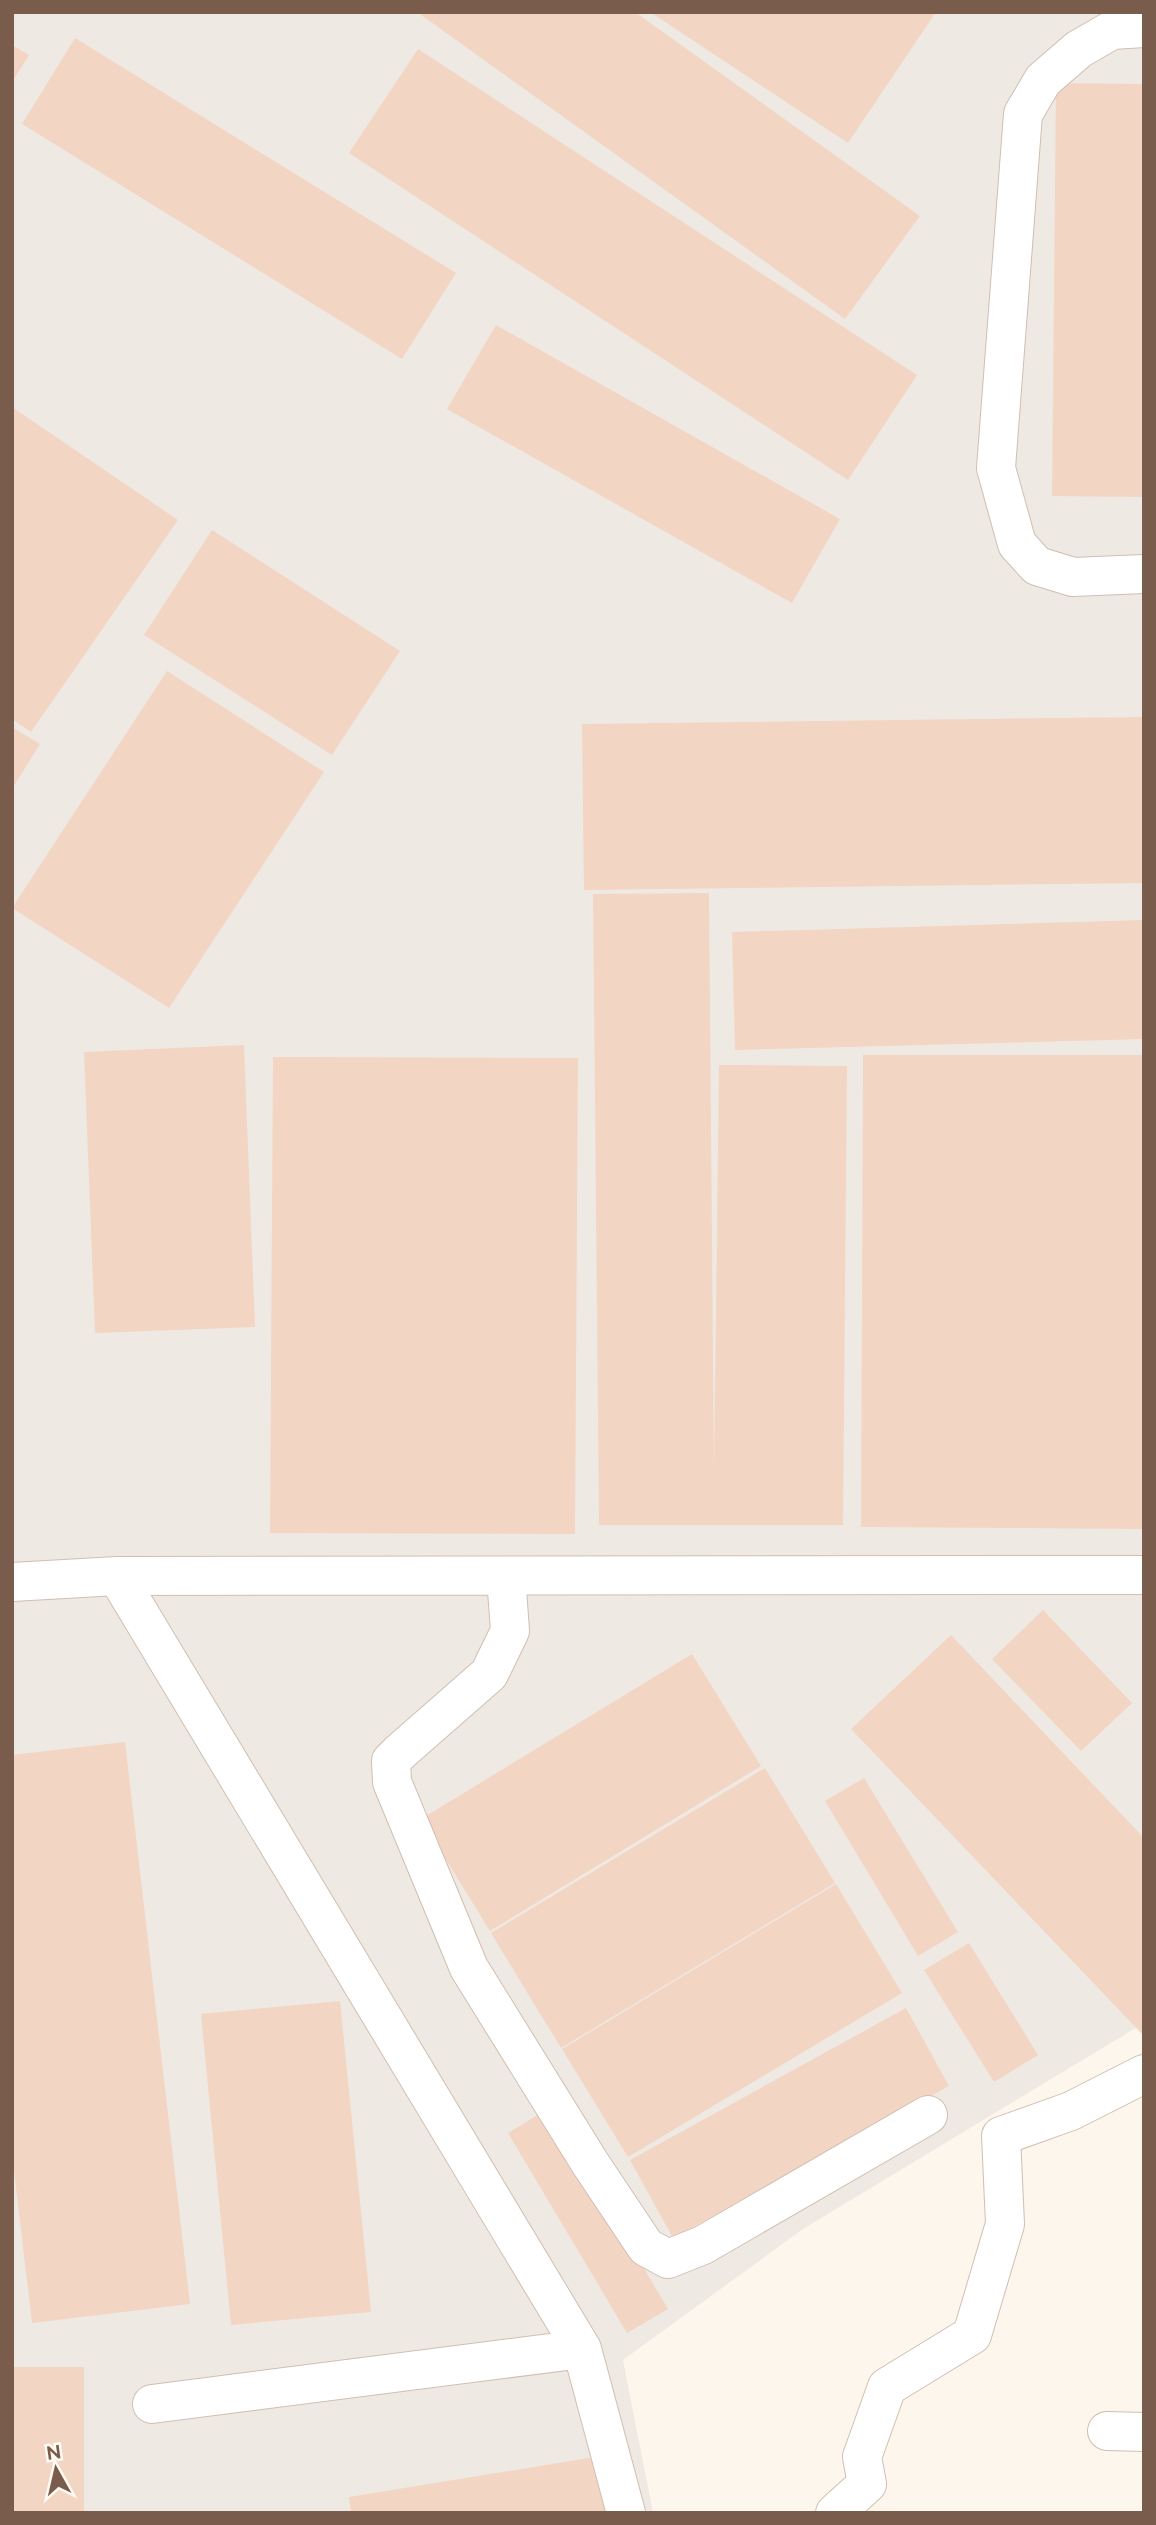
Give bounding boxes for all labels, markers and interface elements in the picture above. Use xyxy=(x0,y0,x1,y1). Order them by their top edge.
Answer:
north arrow xyxy=(21,2434,91,2504)
text: N xyxy=(45,2440,62,2464)

